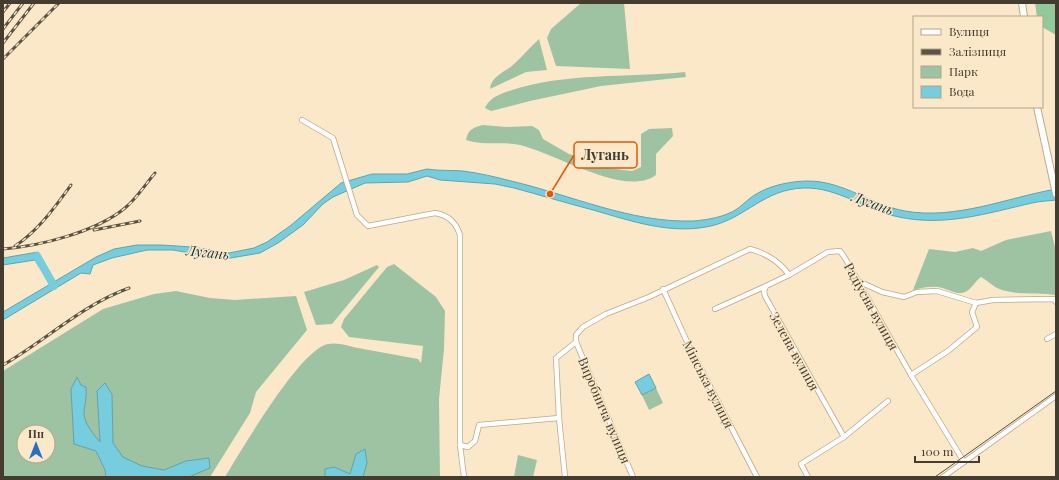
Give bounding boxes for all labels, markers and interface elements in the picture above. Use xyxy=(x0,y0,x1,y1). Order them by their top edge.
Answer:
legend xyxy=(913,16,1043,108)
text: Вулиця xyxy=(949,23,990,39)
text: Залізниця xyxy=(949,43,1007,59)
text: Парк xyxy=(949,63,978,79)
text: Вода xyxy=(949,83,975,99)
callout: Лугань xyxy=(574,142,637,168)
text: Лугань xyxy=(580,145,629,164)
water label: Лугань xyxy=(849,186,896,219)
water label: Лугань xyxy=(185,240,230,264)
street label: Радіусна вулиця xyxy=(841,259,903,353)
street label: Зелена вулиця xyxy=(766,309,824,393)
street label: Мінська вулиця xyxy=(680,337,738,431)
street label: Виробнича вулиця xyxy=(575,354,635,466)
north arrow xyxy=(16,424,56,464)
text: Пн xyxy=(28,426,44,441)
scale bar xyxy=(915,438,979,464)
text: 100 m xyxy=(921,443,954,459)

